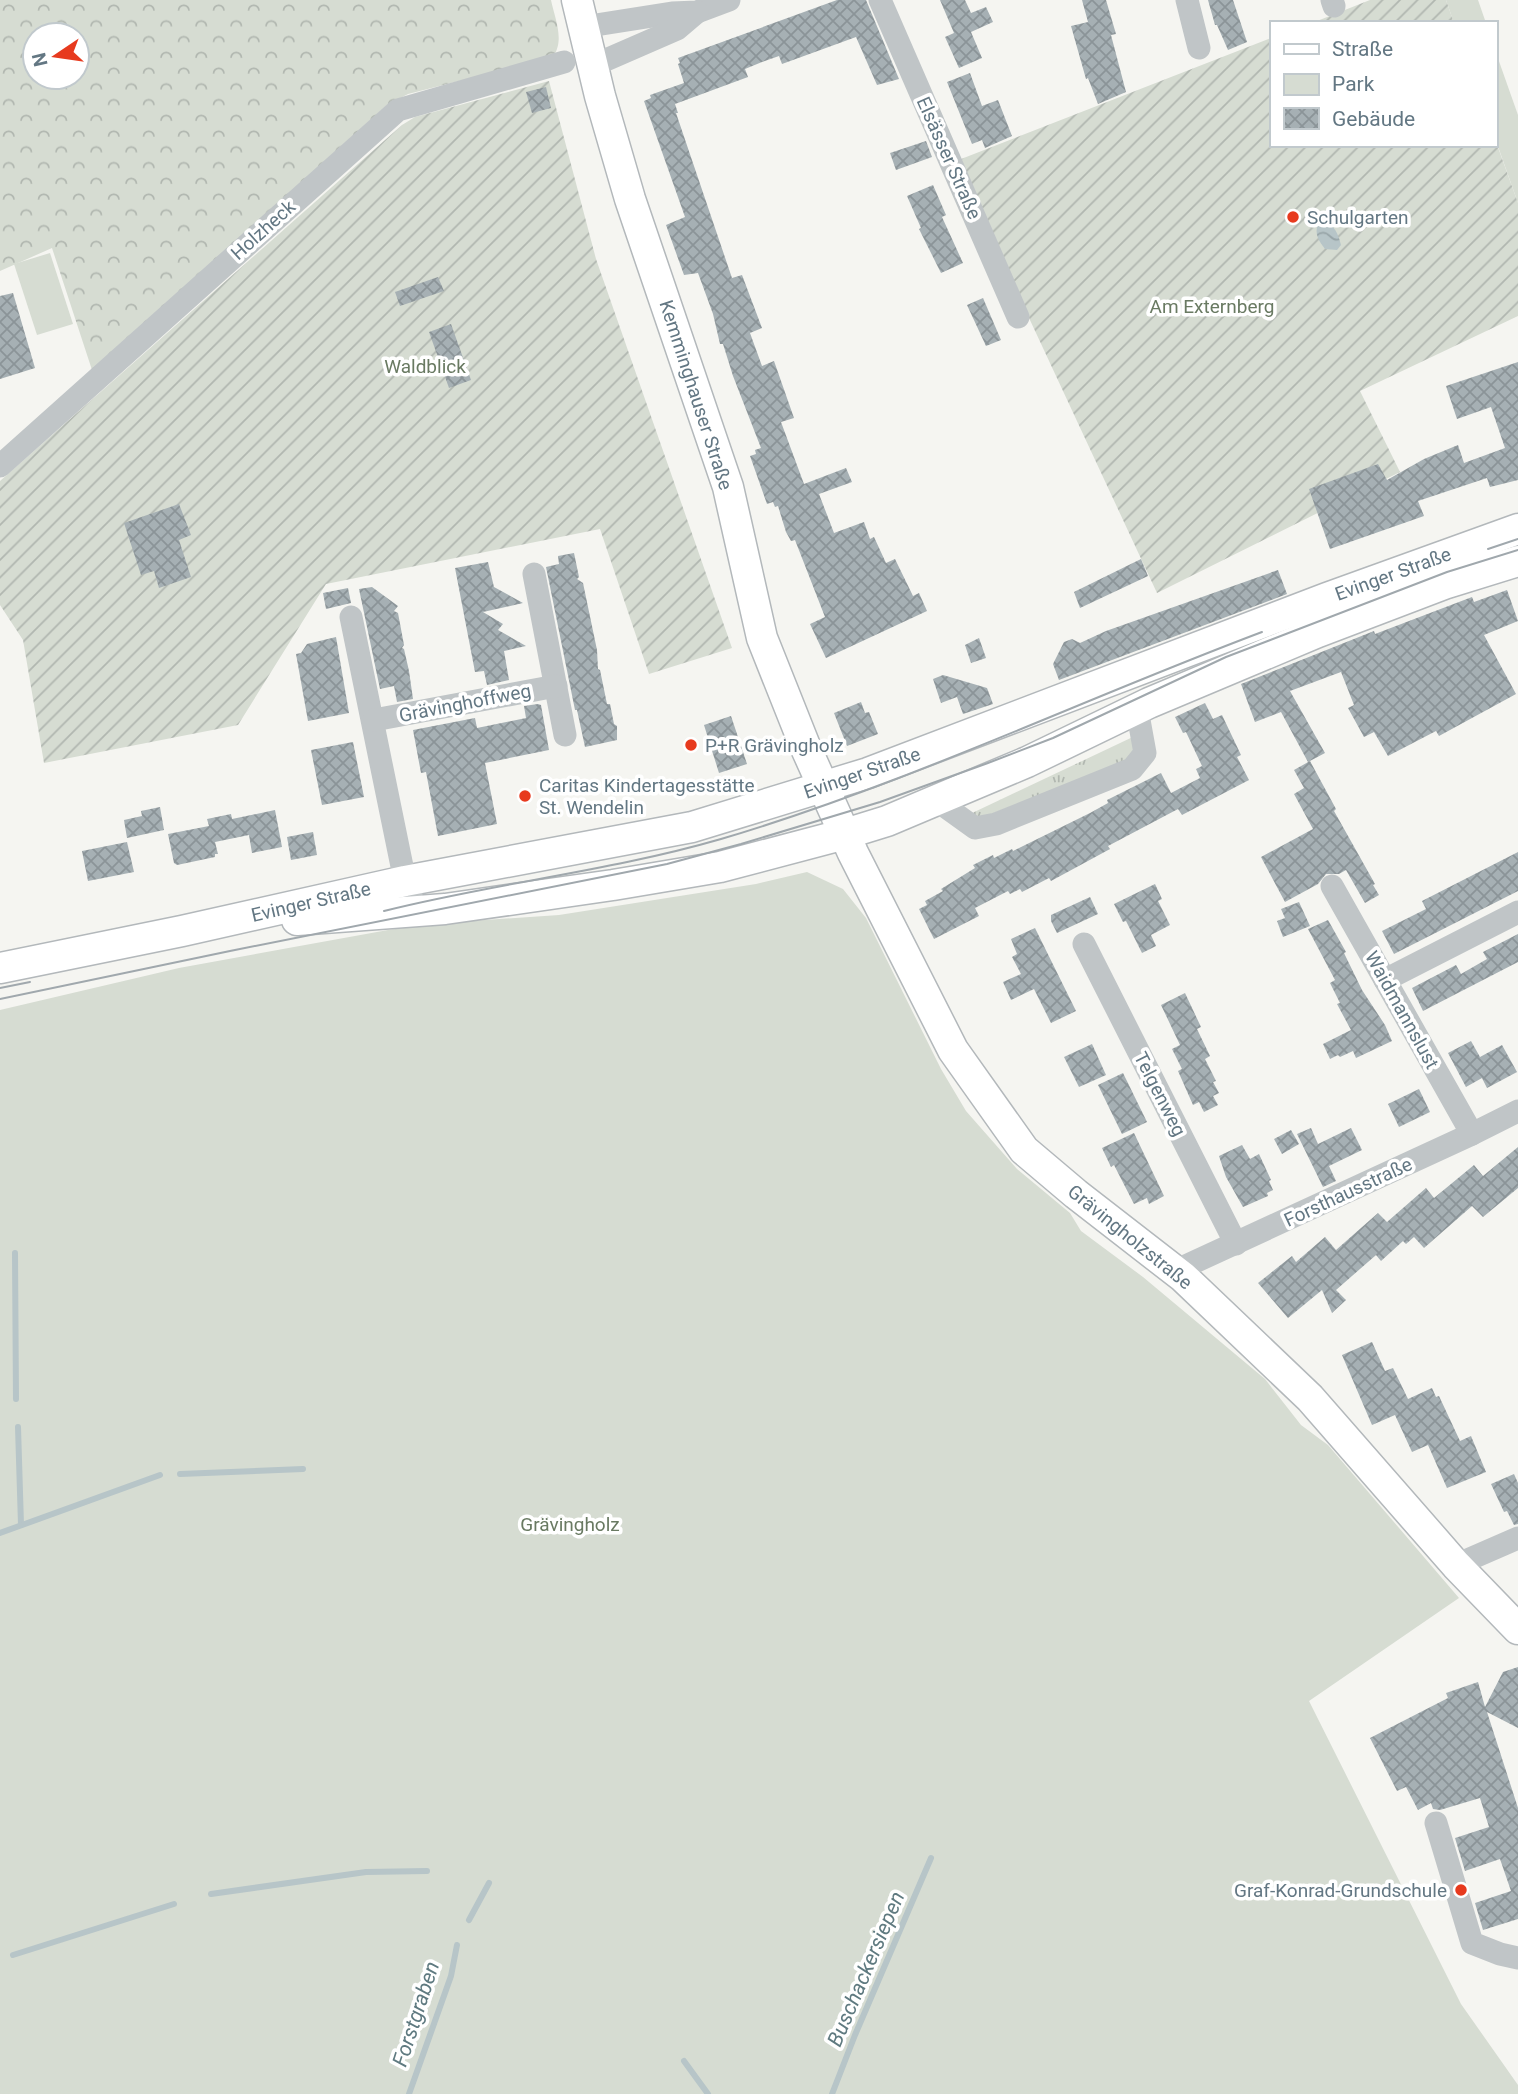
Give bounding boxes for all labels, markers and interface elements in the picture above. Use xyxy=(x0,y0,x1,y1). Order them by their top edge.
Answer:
north arrow xyxy=(21,21,91,91)
legend xyxy=(1270,21,1497,147)
text: Straße xyxy=(1332,37,1393,61)
text: N xyxy=(27,51,53,69)
text: Park xyxy=(1332,72,1375,96)
street label: Elsässer Straße xyxy=(912,93,986,223)
text: Gebäude xyxy=(1332,107,1415,131)
street label: Holzheck xyxy=(226,195,300,265)
place label: Schulgarten xyxy=(1307,206,1408,229)
marker: Schulgarten xyxy=(1285,209,1301,225)
park label: Am Externberg xyxy=(1150,295,1274,318)
street label: Kemminghauser Straße xyxy=(654,297,738,493)
park label: Waldblick xyxy=(384,355,466,378)
street label: Evinger Straße xyxy=(1332,542,1454,606)
street label: Grävinghoffweg xyxy=(397,679,533,727)
place label: P+R Grävingholz xyxy=(705,734,844,757)
marker: P+R Grävingholz xyxy=(683,737,699,753)
street label: Evinger Straße xyxy=(801,742,923,804)
place label: Caritas Kindertagesstätte St. Wendelin xyxy=(539,774,755,819)
marker: Caritas Kindertagesstätte St. Wendelin xyxy=(517,788,533,804)
street label: Evinger Straße xyxy=(249,877,373,927)
street label: Waidmannslust xyxy=(1360,947,1444,1073)
street label: Telgenweg xyxy=(1129,1048,1191,1140)
street label: Forsthausstraße xyxy=(1280,1152,1416,1232)
street label: Grävingholzstraße xyxy=(1063,1180,1197,1294)
park label: Grävingholz xyxy=(520,1513,620,1536)
place label: Graf-Konrad-Grundschule xyxy=(1234,1879,1447,1902)
marker: Graf-Konrad-Grundschule xyxy=(1453,1882,1469,1898)
water label: Buschackersiepen xyxy=(823,1888,909,2050)
water label: Forstgraben xyxy=(388,1958,444,2070)

